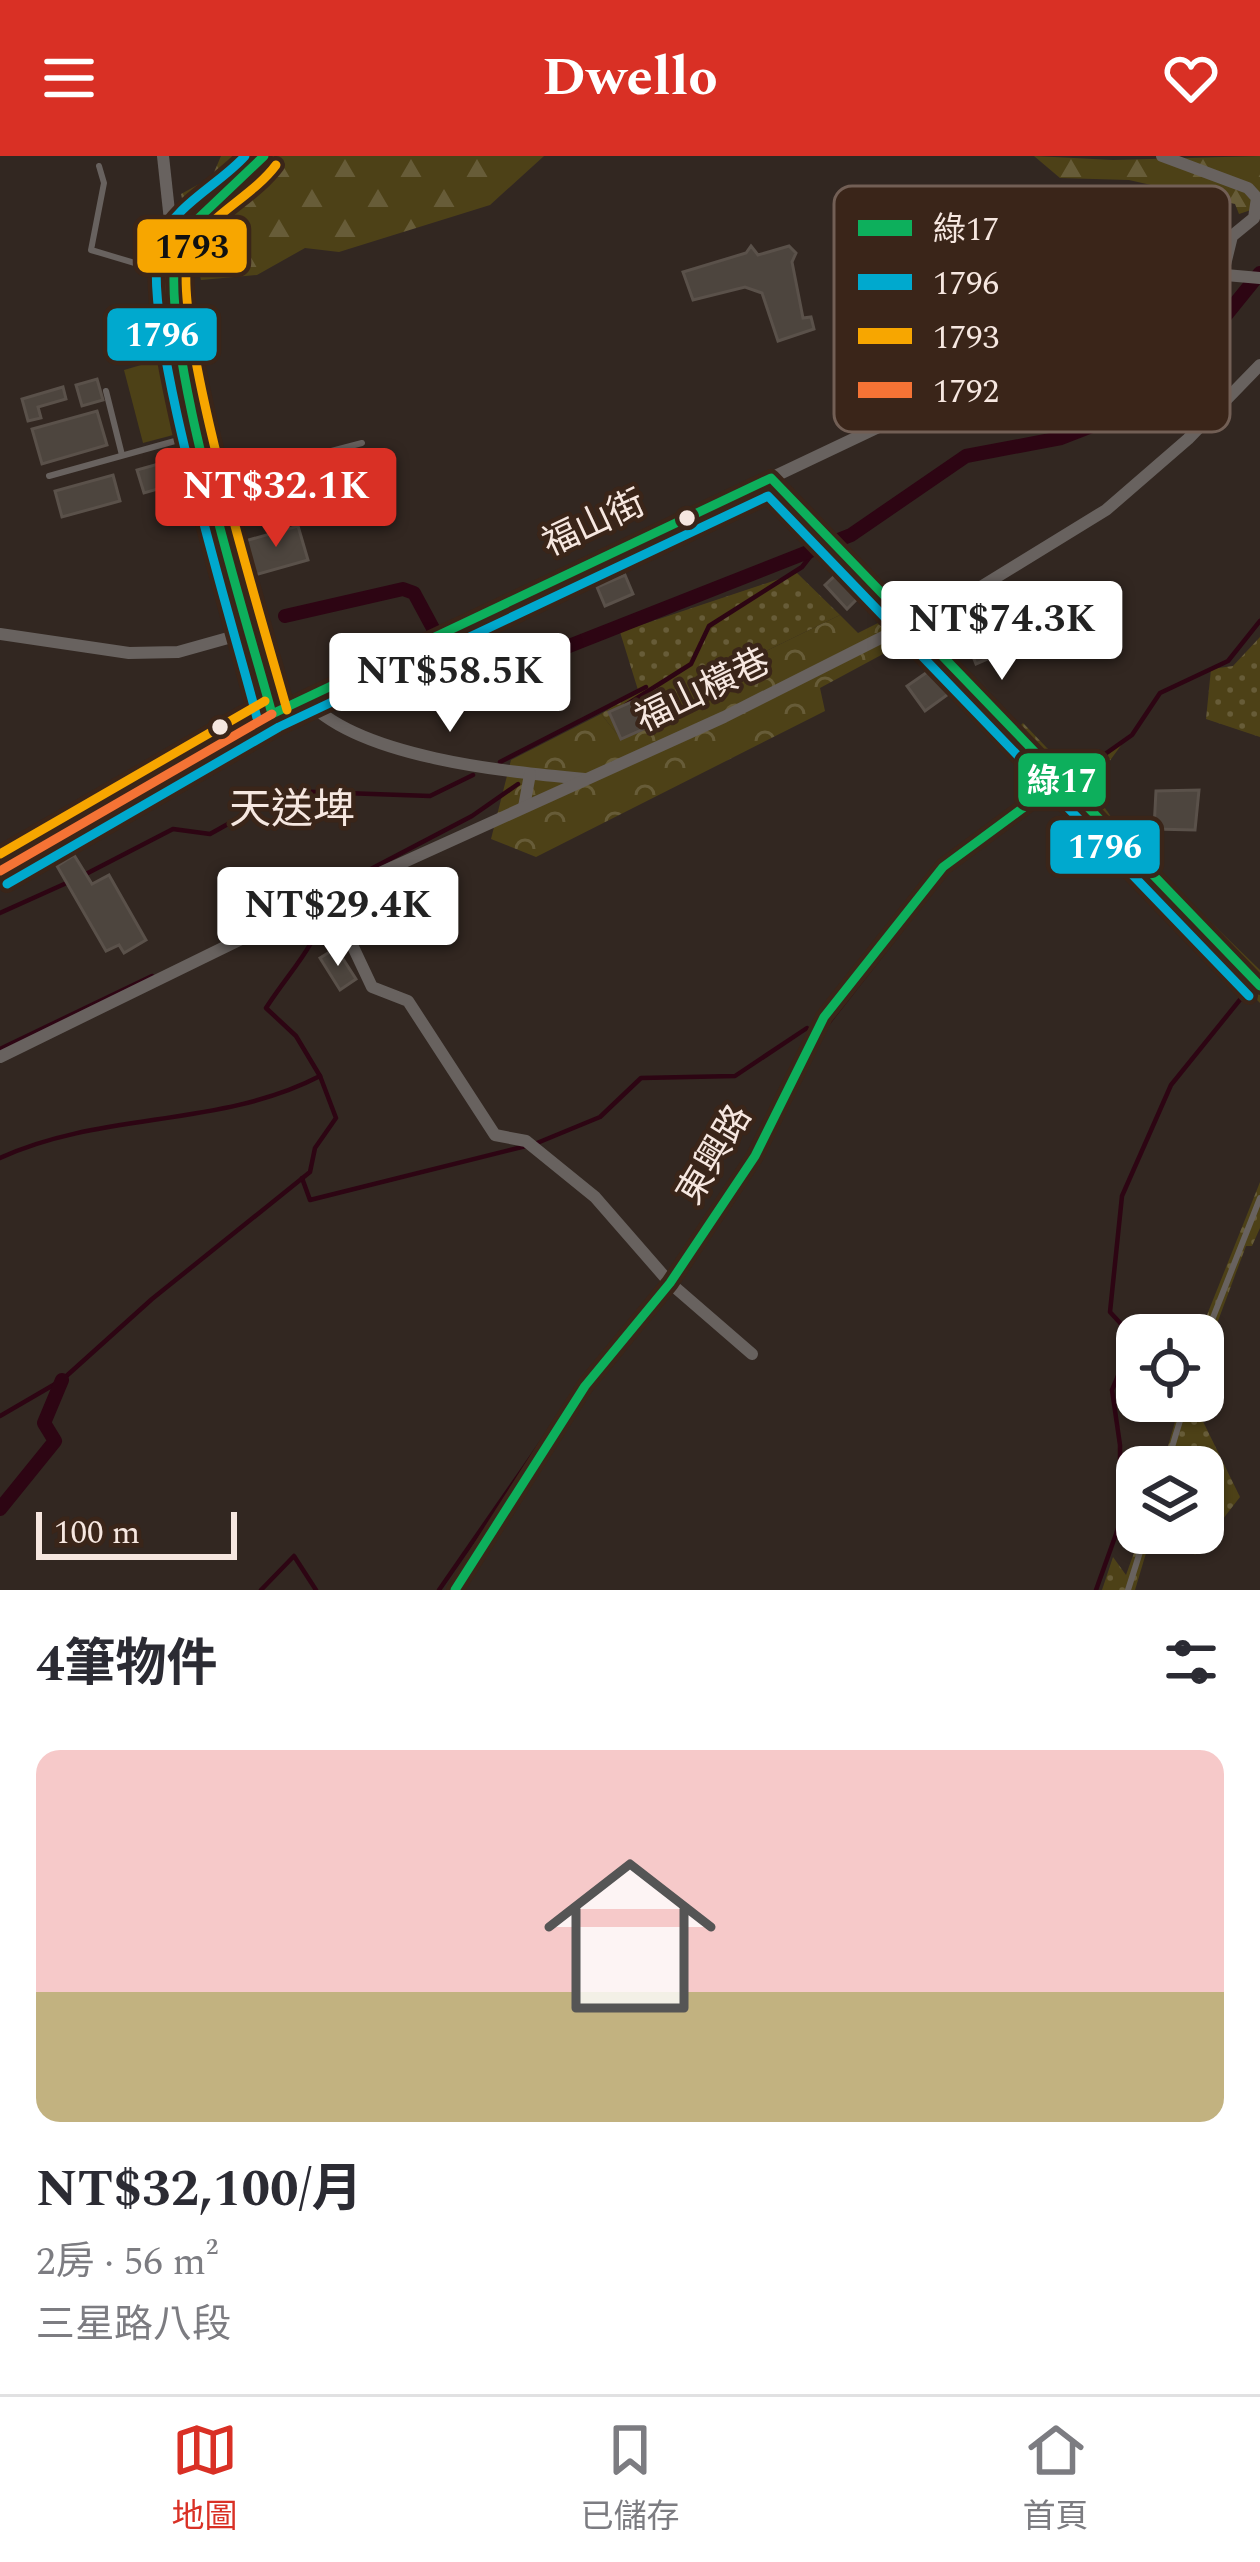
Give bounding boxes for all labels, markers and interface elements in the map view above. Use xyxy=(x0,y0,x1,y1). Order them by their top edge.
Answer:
text: Dwello xyxy=(542,37,718,119)
icon: menu xyxy=(36,45,102,111)
icon: heart xyxy=(1158,45,1224,111)
legend xyxy=(834,186,1230,432)
text: 綠17 xyxy=(933,205,999,255)
line badge: 1793 xyxy=(135,217,249,275)
text: 1793 xyxy=(155,223,229,273)
text: 1796 xyxy=(933,259,999,309)
line badge: 1796 xyxy=(105,306,219,363)
text: 1796 xyxy=(125,311,199,361)
text: 1793 xyxy=(933,313,999,363)
text: 1792 xyxy=(933,367,999,417)
pin: NT$32.1K xyxy=(152,448,400,550)
text: NT$32.1K xyxy=(182,457,370,516)
street label: 福山街 xyxy=(533,476,655,572)
unlabelled marker xyxy=(676,507,698,529)
pin: NT$74.3K xyxy=(878,581,1126,683)
text: NT$74.3K xyxy=(908,590,1096,649)
pin: NT$58.5K xyxy=(326,633,574,735)
street label: 福山橫巷 xyxy=(626,635,780,747)
text: NT$58.5K xyxy=(356,642,544,701)
unlabelled marker xyxy=(209,716,231,738)
line badge: 綠17 xyxy=(1016,751,1108,809)
text: 綠17 xyxy=(1027,757,1097,807)
district label: 天送埤 xyxy=(229,779,355,842)
line badge: 1796 xyxy=(1048,818,1162,876)
text: 1796 xyxy=(1068,823,1142,873)
pin: NT$29.4K xyxy=(214,867,462,969)
text: NT$29.4K xyxy=(244,876,432,935)
street label: 東興路 xyxy=(664,1095,766,1215)
map controls xyxy=(1116,1314,1224,1554)
button: locate xyxy=(1116,1314,1224,1422)
button: layers xyxy=(1116,1446,1224,1554)
scale bar xyxy=(36,1506,237,1559)
text: 100 m xyxy=(54,1508,140,1558)
text: 4筆物件 xyxy=(36,1626,218,1704)
icon: filters xyxy=(1158,1629,1224,1695)
icon: home xyxy=(522,1828,738,2044)
text: NT$32,100/月 xyxy=(36,2151,362,2229)
text: 2房 · 56 m² xyxy=(36,2233,218,2292)
text: 三星路八段 xyxy=(36,2296,231,2355)
tab: 地圖 xyxy=(172,2417,238,2542)
tab: 已儲存 xyxy=(581,2417,680,2542)
tab: 首頁 xyxy=(1023,2417,1089,2542)

